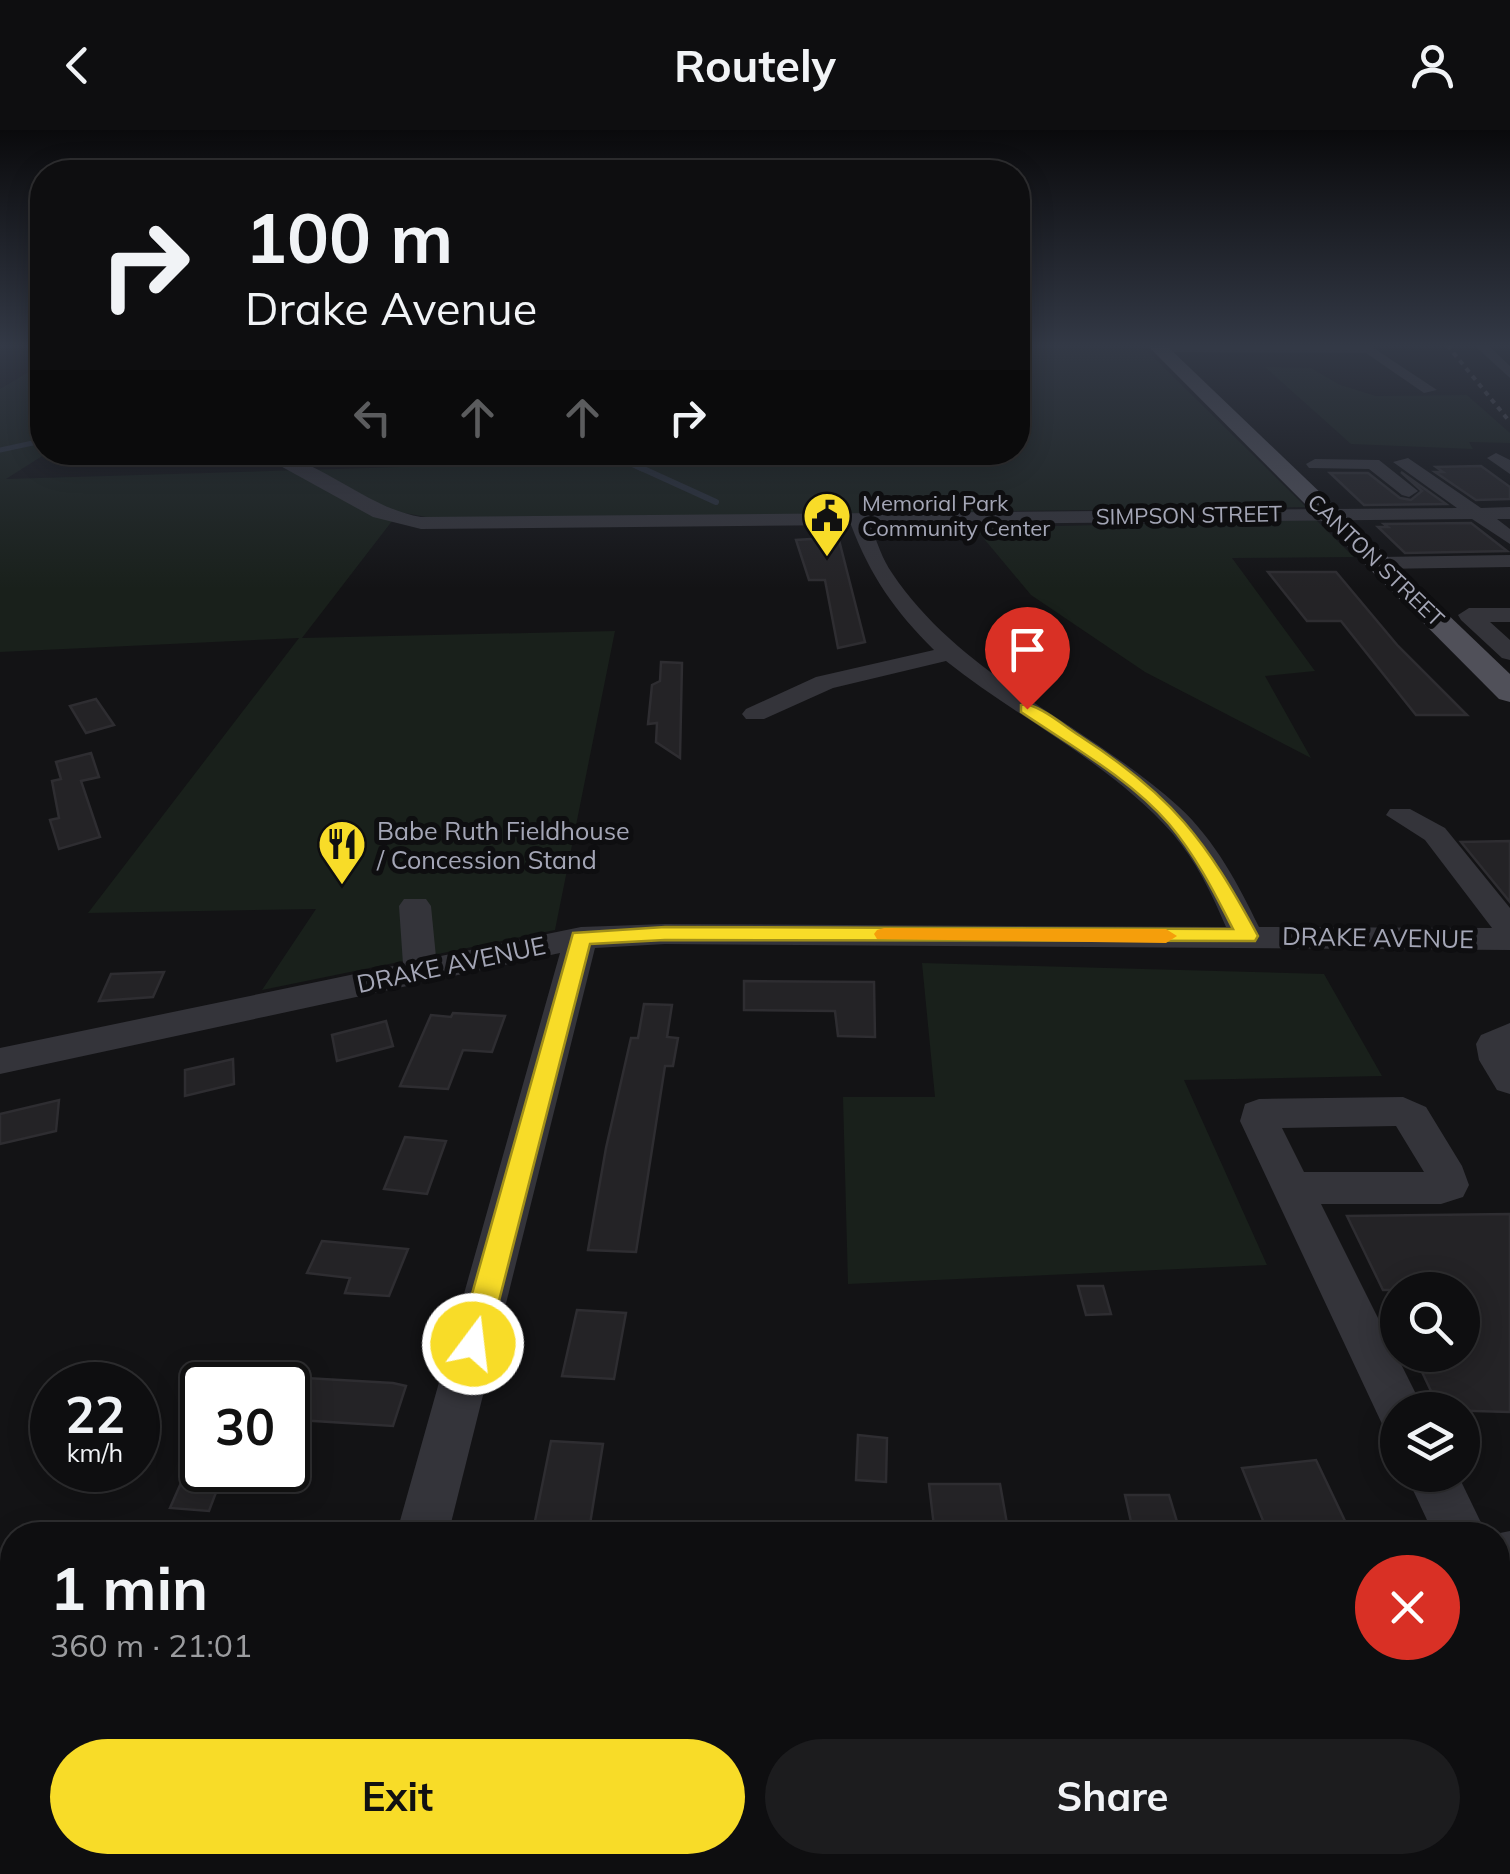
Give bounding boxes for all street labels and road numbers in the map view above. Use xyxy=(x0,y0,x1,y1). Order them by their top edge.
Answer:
street label: CANTON STREET xyxy=(1302,488,1450,632)
street label: SIMPSON STREET xyxy=(1096,499,1282,531)
street label: DRAKE AVENUE xyxy=(1282,920,1474,954)
street label: DRAKE AVENUE xyxy=(354,929,548,999)

